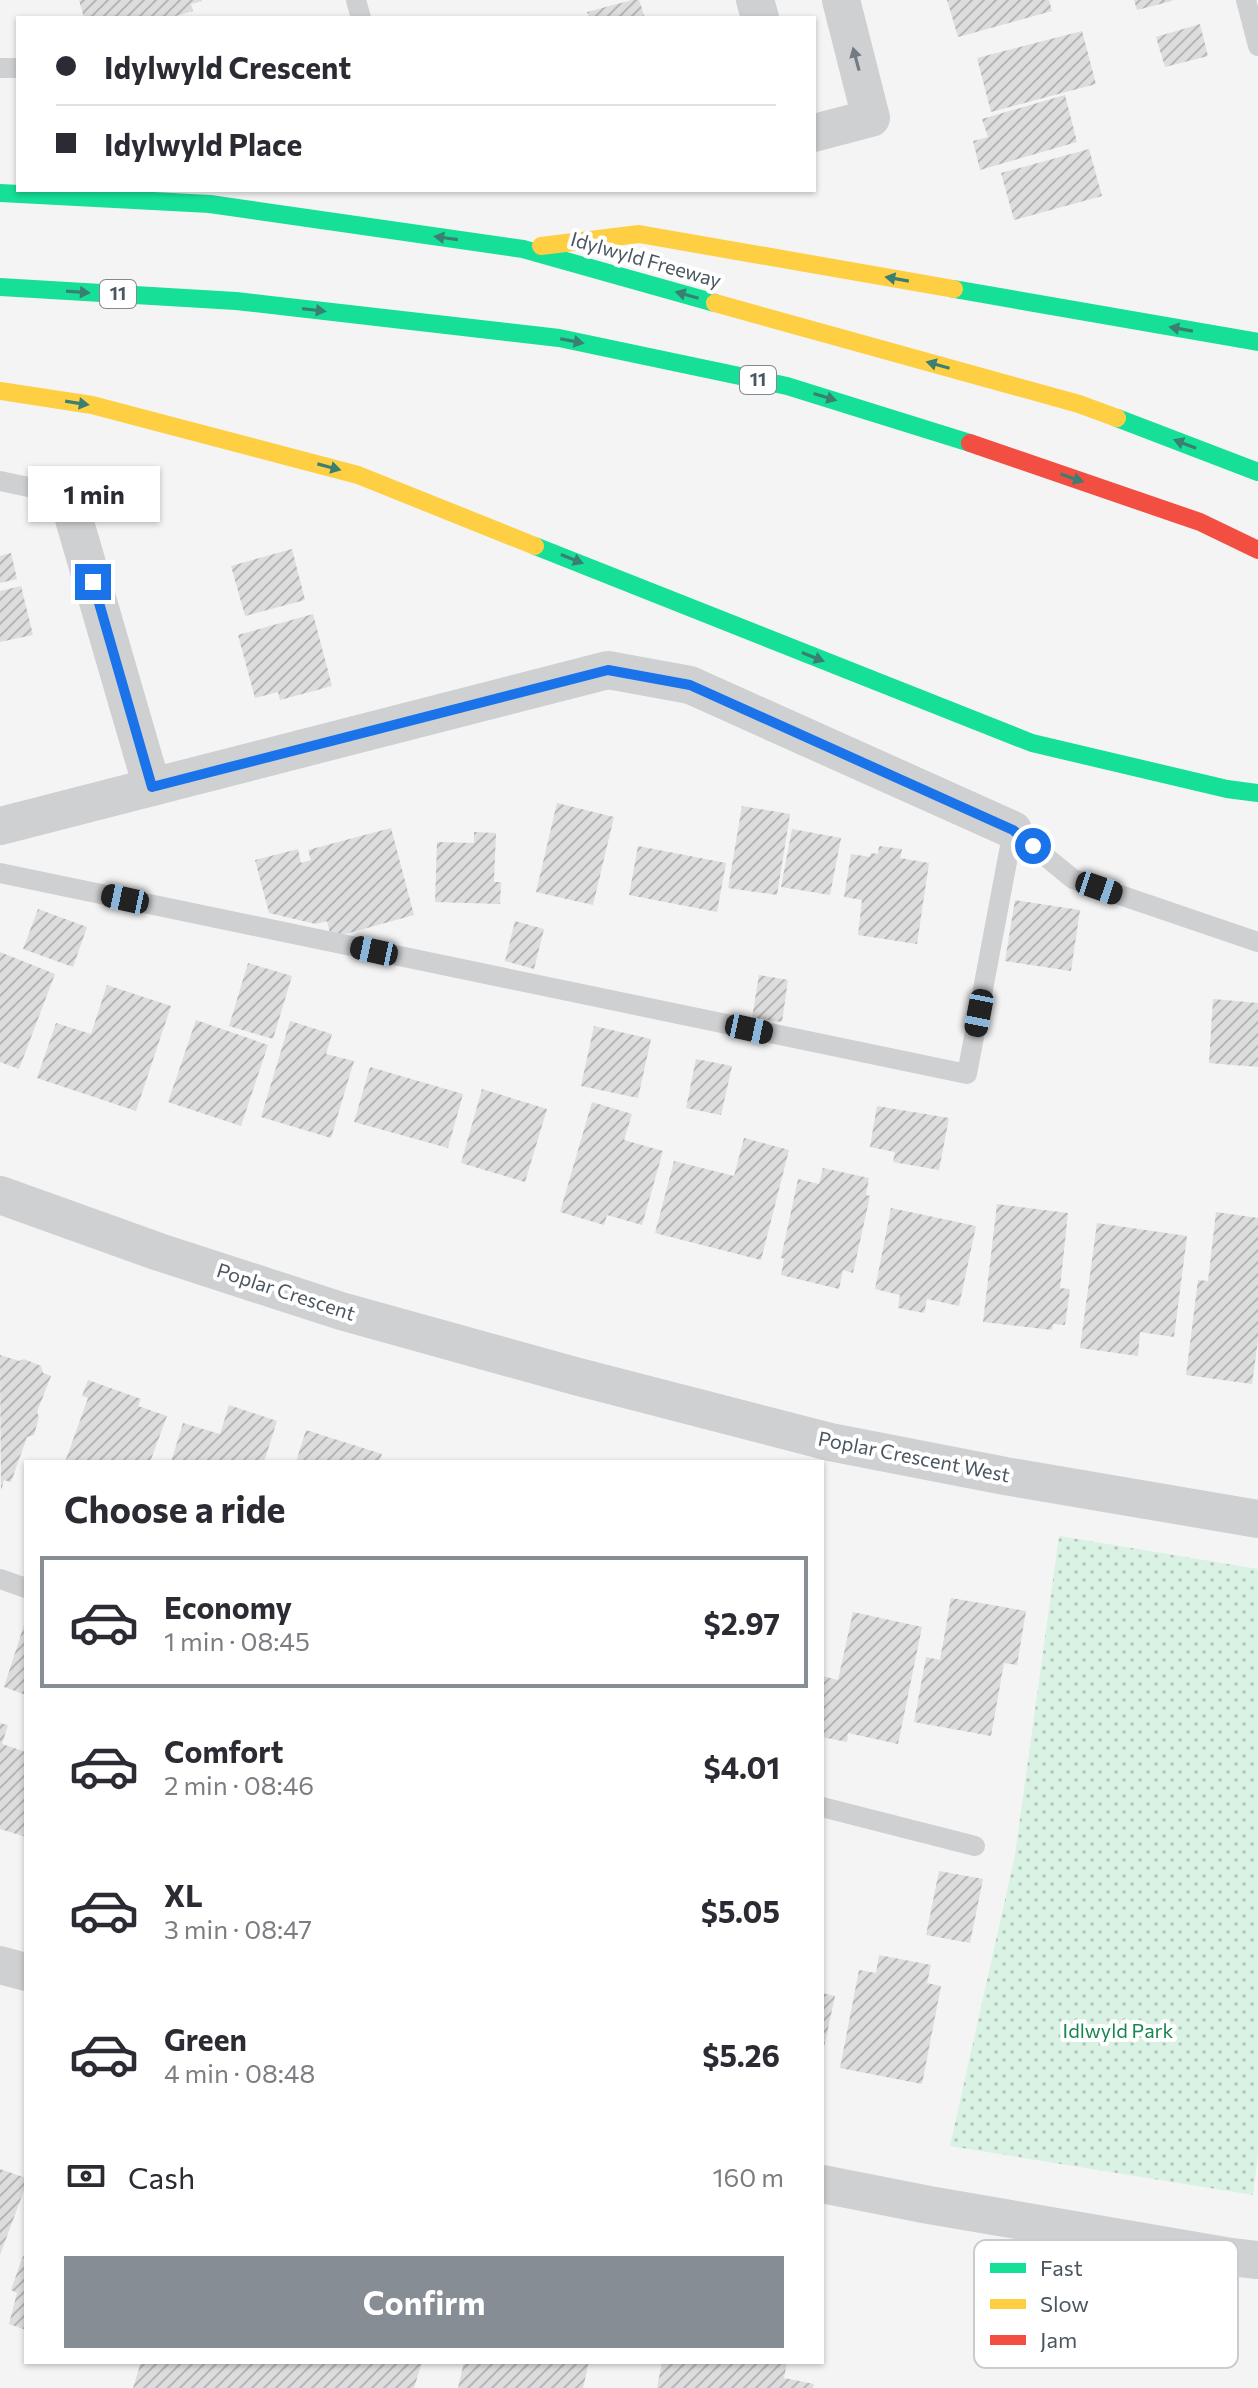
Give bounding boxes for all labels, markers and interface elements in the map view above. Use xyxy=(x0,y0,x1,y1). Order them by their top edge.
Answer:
one-way arrow xyxy=(849,46,862,70)
text: Idylwyld Crescent xyxy=(104,48,351,85)
text: Idylwyld Place xyxy=(104,125,302,162)
street label: Idylwyld Freeway xyxy=(568,226,724,292)
one-way arrow xyxy=(433,231,458,244)
one-way arrow xyxy=(885,273,910,285)
road number: 11 xyxy=(100,280,136,308)
one-way arrow xyxy=(66,286,91,299)
one-way arrow xyxy=(675,288,699,301)
one-way arrow xyxy=(301,304,326,317)
one-way arrow xyxy=(1168,322,1193,334)
one-way arrow xyxy=(559,335,584,348)
one-way arrow xyxy=(925,358,949,371)
road number: 11 xyxy=(740,366,776,394)
one-way arrow xyxy=(814,391,838,404)
one-way arrow xyxy=(65,397,90,410)
one-way arrow xyxy=(1173,437,1197,450)
one-way arrow xyxy=(316,462,341,474)
callout: 1 min xyxy=(27,466,159,522)
one-way arrow xyxy=(1061,472,1085,485)
text: 1 min xyxy=(63,478,125,509)
one-way arrow xyxy=(560,553,584,566)
route end xyxy=(75,564,111,600)
one-way arrow xyxy=(801,651,825,664)
route start xyxy=(1015,828,1051,864)
car xyxy=(1072,869,1126,907)
car xyxy=(99,882,151,916)
car xyxy=(348,934,400,968)
car xyxy=(963,987,995,1039)
car xyxy=(723,1012,775,1046)
street label: Poplar Crescent xyxy=(214,1257,359,1325)
street label: Poplar Crescent West xyxy=(816,1426,1012,1486)
text: Choose a ride xyxy=(64,1486,285,1530)
icon: car xyxy=(68,1586,140,1658)
text: Economy xyxy=(164,1588,292,1625)
text: $2.97 xyxy=(703,1604,780,1641)
text: 1 min · 08:45 xyxy=(164,1625,310,1656)
icon: car xyxy=(68,1730,140,1802)
text: Comfort xyxy=(164,1732,283,1769)
text: $4.01 xyxy=(703,1748,780,1785)
text: 2 min · 08:46 xyxy=(164,1769,314,1800)
icon: car xyxy=(68,1874,140,1946)
text: XL xyxy=(164,1876,203,1913)
text: $5.05 xyxy=(701,1892,780,1929)
text: 3 min · 08:47 xyxy=(164,1913,312,1944)
icon: car xyxy=(68,2018,140,2090)
park label: Idlwyld Park xyxy=(1063,2018,1174,2042)
text: Green xyxy=(164,2020,247,2057)
text: $5.26 xyxy=(702,2036,780,2073)
text: 4 min · 08:48 xyxy=(164,2057,315,2088)
icon: cash xyxy=(64,2154,108,2198)
text: Cash xyxy=(128,2158,195,2195)
text: 160 m xyxy=(712,2161,784,2192)
legend xyxy=(974,2240,1238,2368)
text: Fast xyxy=(1040,2254,1083,2281)
button: Confirm xyxy=(64,2256,784,2348)
text: Slow xyxy=(1040,2290,1089,2317)
text: Jam xyxy=(1040,2326,1077,2353)

